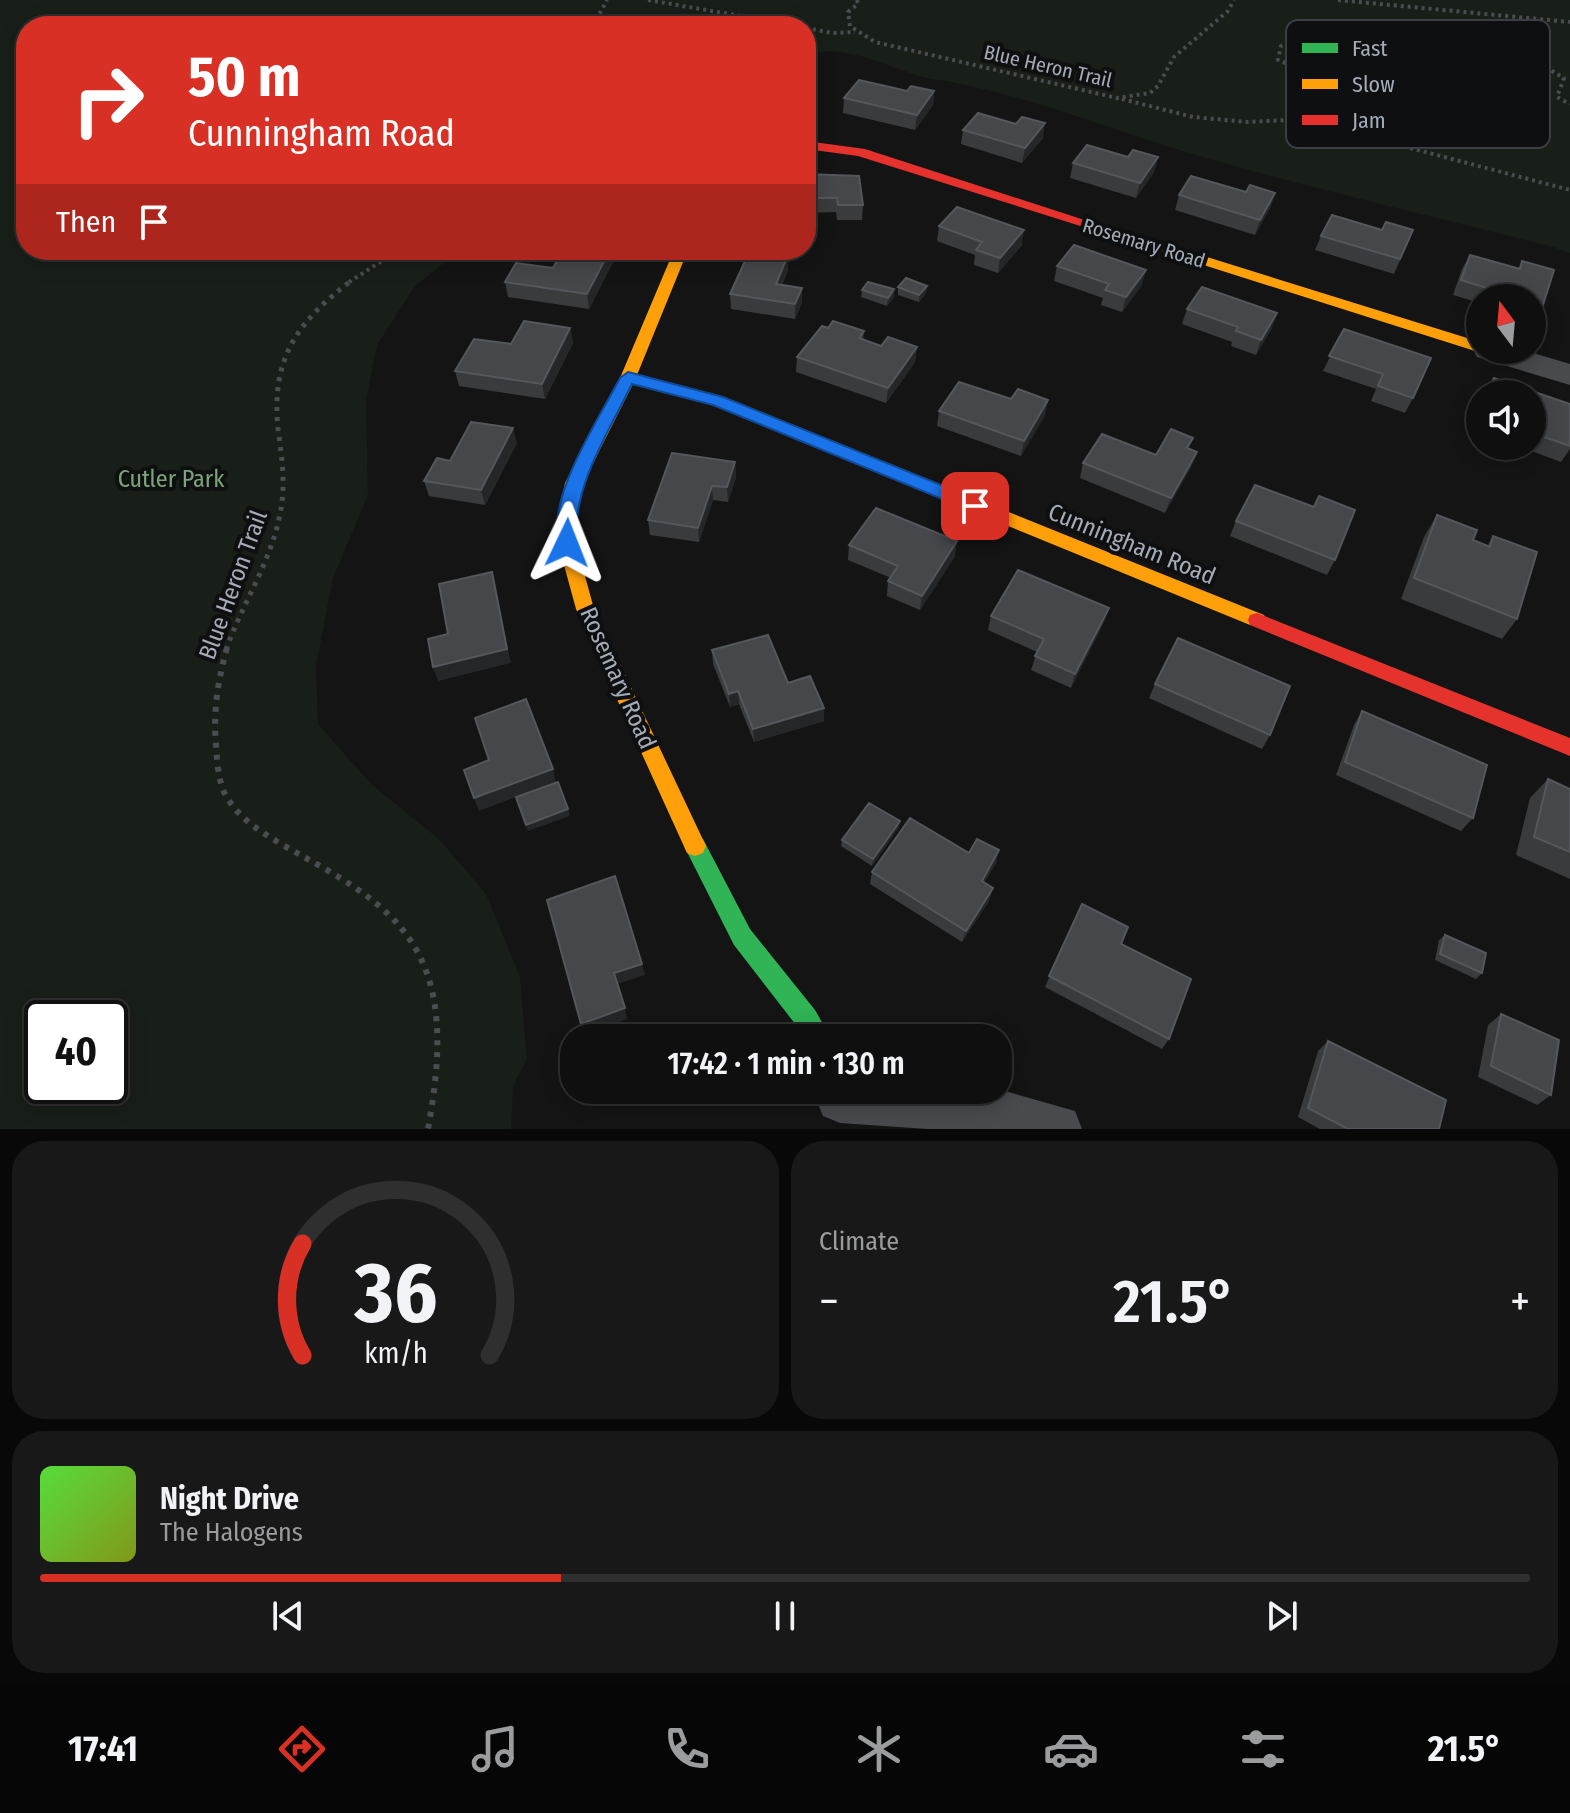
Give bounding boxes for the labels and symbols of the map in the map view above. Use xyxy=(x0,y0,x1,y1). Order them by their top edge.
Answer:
legend xyxy=(1286,20,1550,148)
text: Fast xyxy=(1352,35,1388,62)
street label: Blue Heron Trail xyxy=(982,40,1114,92)
text: Slow xyxy=(1352,71,1395,98)
text: Jam xyxy=(1352,107,1386,134)
street label: Rosemary Road xyxy=(1080,213,1208,273)
north arrow xyxy=(1466,284,1546,364)
park label: Cutler Park xyxy=(118,465,225,493)
pin xyxy=(941,472,1009,540)
street label: Cunningham Road xyxy=(1044,498,1220,590)
position arrow xyxy=(525,501,609,585)
street label: Blue Heron Trail xyxy=(193,507,273,663)
street label: Rosemary Road xyxy=(574,603,662,753)
speed limit sign: 40 xyxy=(24,1000,128,1104)

